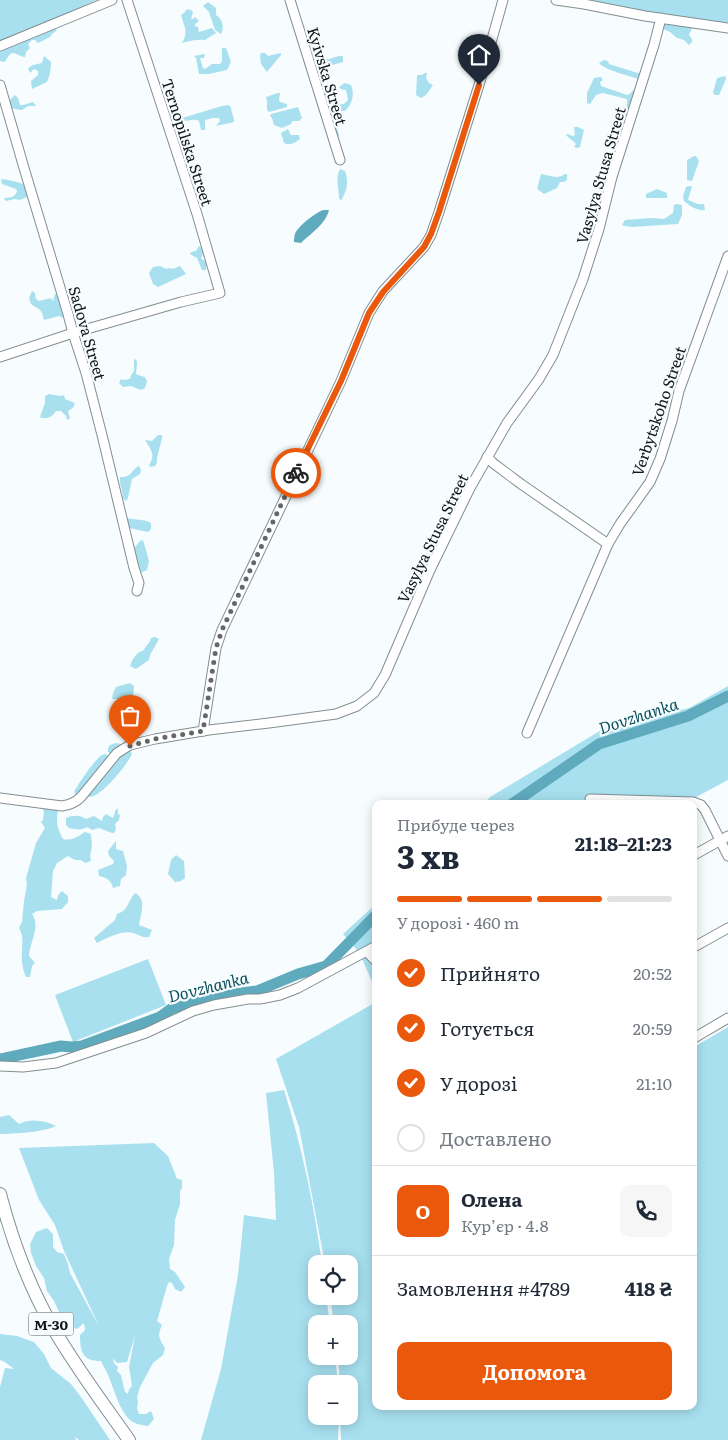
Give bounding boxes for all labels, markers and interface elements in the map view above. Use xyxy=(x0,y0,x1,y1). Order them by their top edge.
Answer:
street label: Kyivska Street xyxy=(302,24,354,128)
pin xyxy=(458,34,500,85)
icon: home xyxy=(465,41,493,69)
street label: Ternopilska Street xyxy=(157,75,219,209)
street label: Vasylya Stusa Street xyxy=(569,104,631,246)
street label: Sadova Street xyxy=(64,283,112,383)
street label: Verbytskoho Street xyxy=(625,343,691,479)
courier xyxy=(271,448,321,498)
icon: bike xyxy=(282,459,310,487)
street label: Vasylya Stusa Street xyxy=(391,469,473,607)
water label: Dovzhanka xyxy=(595,691,682,739)
pin xyxy=(109,695,151,746)
icon: bag xyxy=(116,702,144,730)
text: Прибуде через xyxy=(397,812,515,836)
text: 21:18–21:23 xyxy=(575,829,672,857)
text: 3 хв xyxy=(397,831,460,879)
text: У дорозі · 460 m xyxy=(397,910,519,934)
icon: check xyxy=(397,959,425,987)
text: Прийнято xyxy=(440,959,540,987)
text: 20:52 xyxy=(633,961,672,985)
water label: Dovzhanka xyxy=(165,964,252,1008)
icon: check xyxy=(397,1014,425,1042)
text: Готується xyxy=(440,1014,535,1042)
text: 20:59 xyxy=(633,1016,672,1040)
icon: check xyxy=(397,1069,425,1097)
text: У дорозі xyxy=(440,1069,517,1097)
text: 21:10 xyxy=(636,1071,672,1095)
text: Доставлено xyxy=(440,1124,552,1152)
text: Олена xyxy=(461,1185,523,1213)
button: phone xyxy=(620,1185,672,1237)
text: О xyxy=(416,1197,430,1225)
text: Кур’єр · 4.8 xyxy=(461,1213,548,1237)
map controls xyxy=(308,1255,358,1425)
button: locate xyxy=(308,1255,358,1305)
text: Замовлення #4789 xyxy=(397,1274,570,1302)
text: 418 ₴ xyxy=(625,1274,672,1302)
road number: М-30 xyxy=(28,1312,74,1336)
button: + xyxy=(308,1315,358,1365)
button: Допомога xyxy=(397,1342,672,1400)
button: − xyxy=(308,1375,358,1425)

